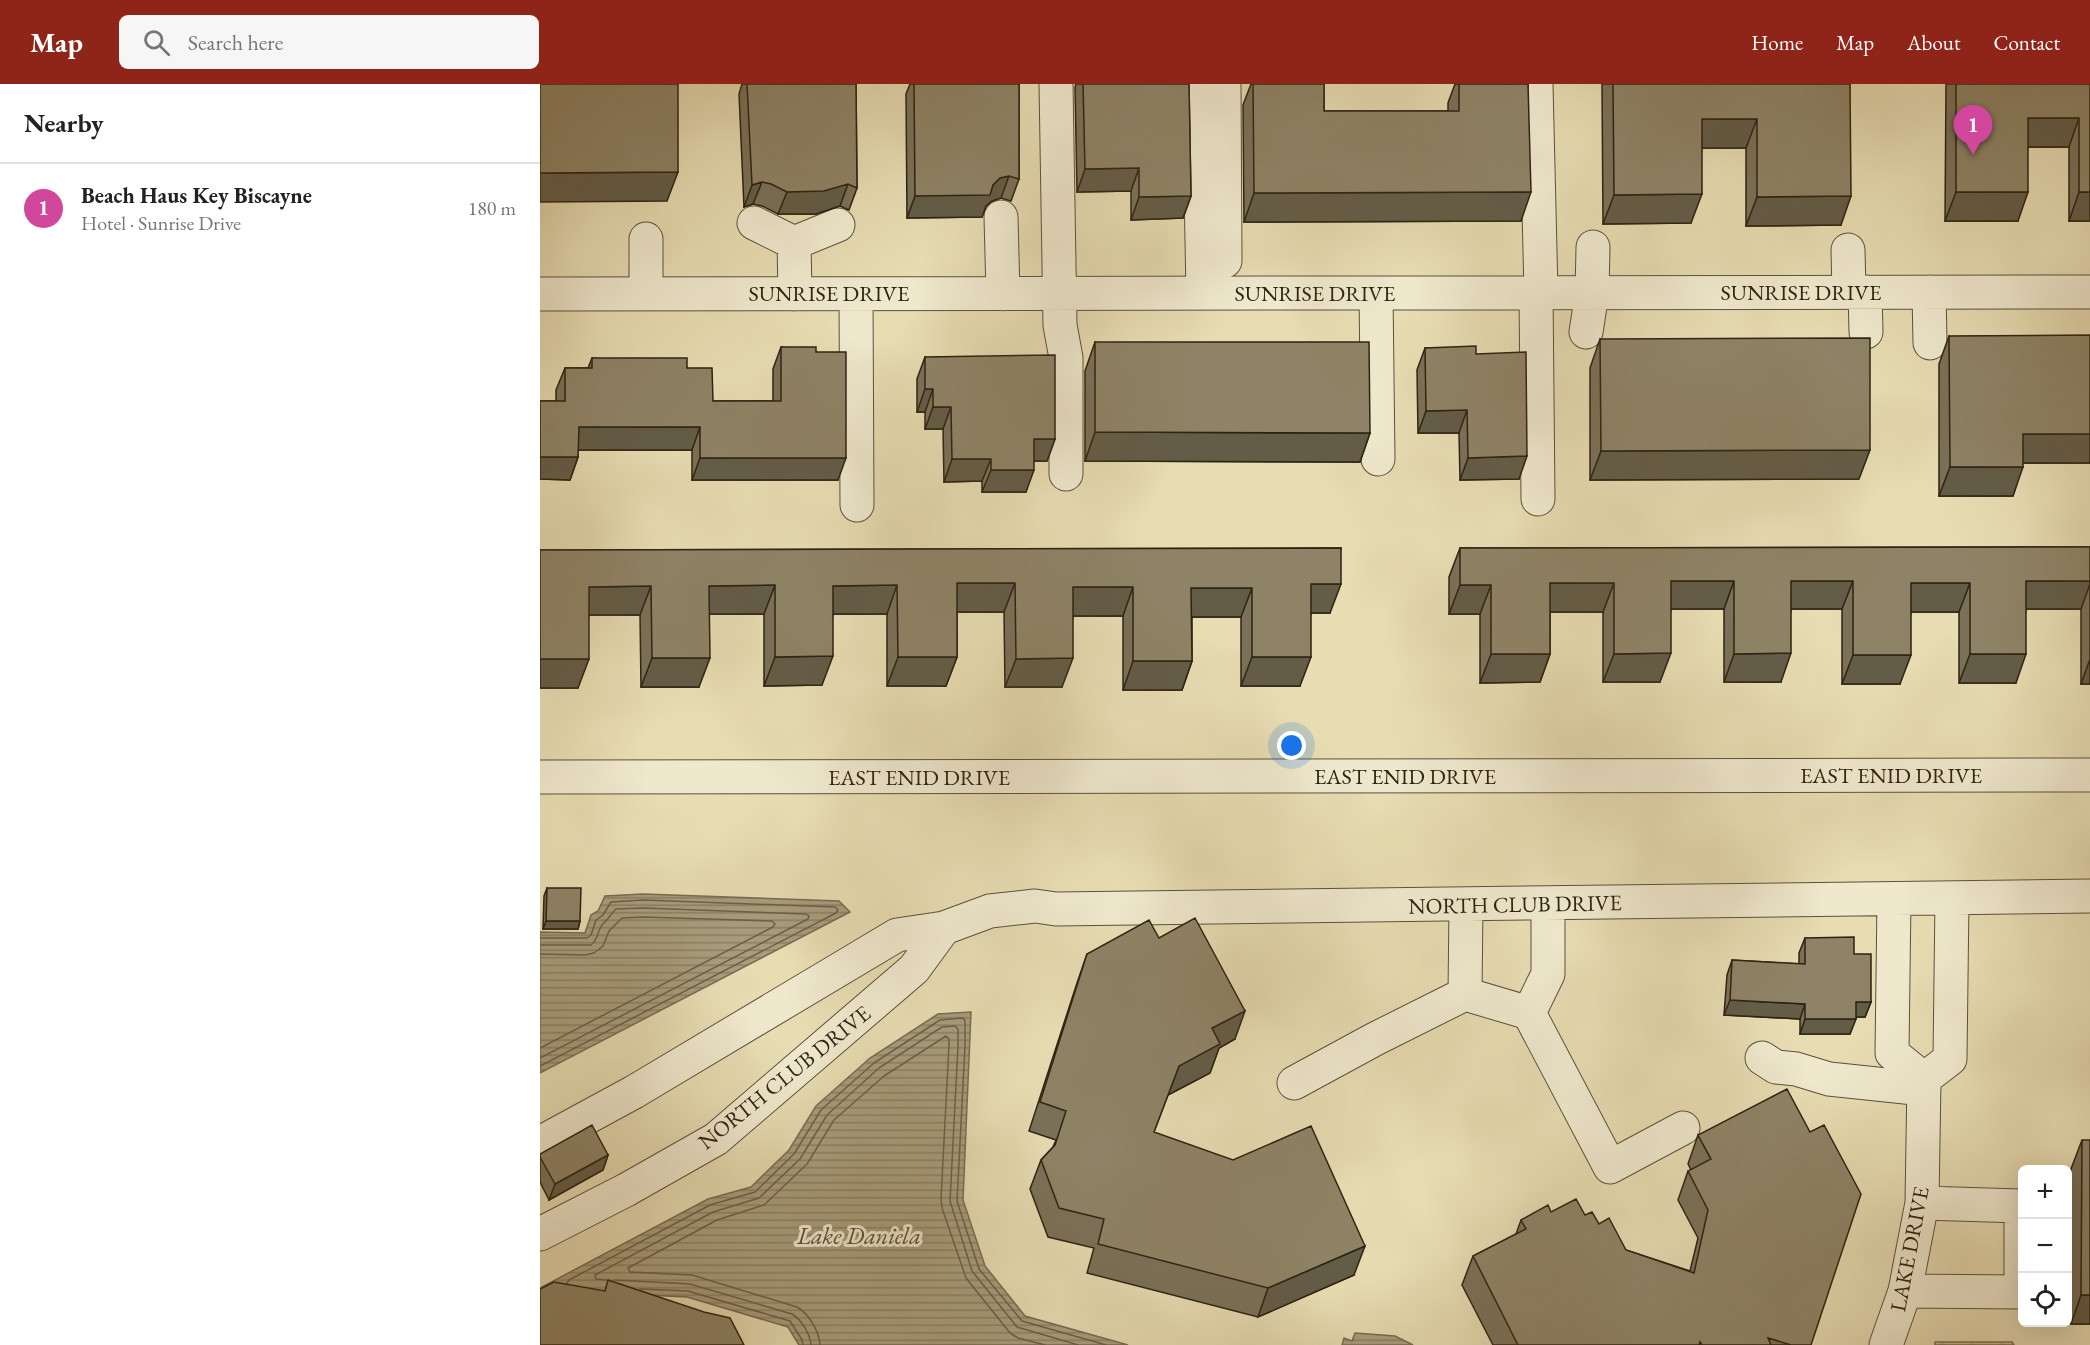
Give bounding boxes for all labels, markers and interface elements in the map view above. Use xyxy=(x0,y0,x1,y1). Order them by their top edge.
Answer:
search box xyxy=(119,15,539,69)
text: Map xyxy=(30,24,83,60)
icon: search xyxy=(140,26,173,59)
text: Search here xyxy=(188,28,283,57)
text: Home xyxy=(1751,29,1803,56)
text: Map xyxy=(1836,29,1874,56)
text: About xyxy=(1907,29,1960,56)
text: Contact xyxy=(1993,29,2060,56)
text: Nearby xyxy=(24,106,104,140)
pin: 1 xyxy=(1954,106,1992,155)
text: Beach Haus Key Biscayne xyxy=(81,181,312,210)
text: 1 xyxy=(38,195,49,221)
text: 180 m xyxy=(468,195,516,221)
text: Hotel · Sunrise Drive xyxy=(81,210,241,236)
street label: SUNRISE DRIVE xyxy=(1720,278,1882,307)
street label: SUNRISE DRIVE xyxy=(748,279,910,308)
street label: SUNRISE DRIVE xyxy=(1234,279,1396,308)
your location xyxy=(1277,731,1306,760)
street label: EAST ENID DRIVE xyxy=(1800,761,1982,790)
street label: EAST ENID DRIVE xyxy=(1314,762,1496,791)
street label: EAST ENID DRIVE xyxy=(828,763,1010,792)
street label: NORTH CLUB DRIVE xyxy=(1408,888,1622,921)
street label: NORTH CLUB DRIVE xyxy=(692,999,876,1156)
map controls xyxy=(2018,1165,2072,1327)
button: + xyxy=(2018,1165,2072,1219)
street label: LAKE DRIVE xyxy=(1883,1184,1936,1314)
button: − xyxy=(2018,1219,2072,1273)
water label: Lake Daniela xyxy=(796,1220,921,1251)
button: locate xyxy=(2018,1273,2072,1327)

